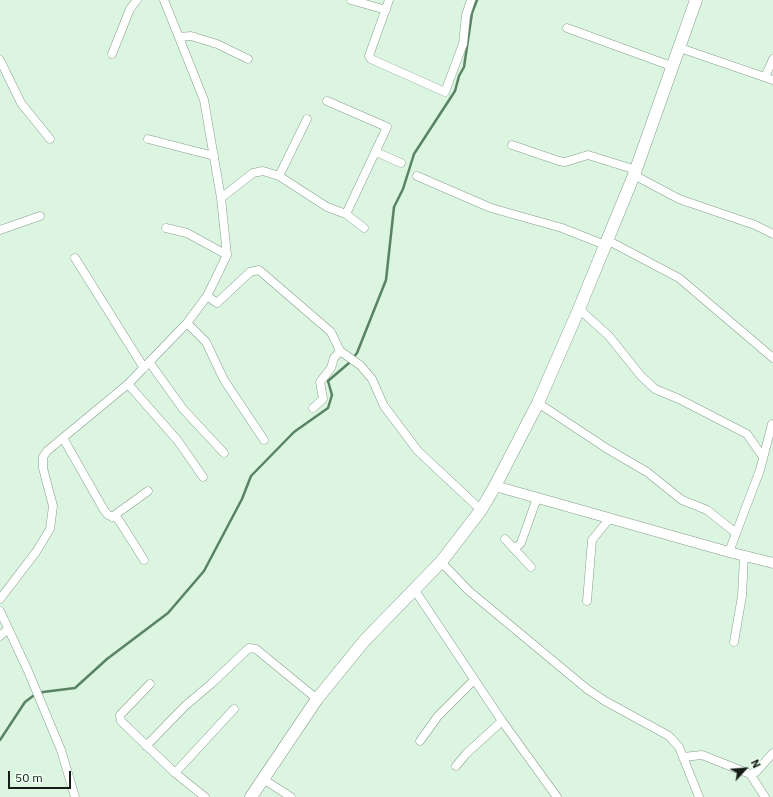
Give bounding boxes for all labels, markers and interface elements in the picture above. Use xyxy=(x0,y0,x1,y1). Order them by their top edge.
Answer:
north arrow xyxy=(725,749,765,789)
text: N xyxy=(748,757,764,770)
scale bar xyxy=(10,763,73,789)
text: 50 m xyxy=(15,770,43,785)

